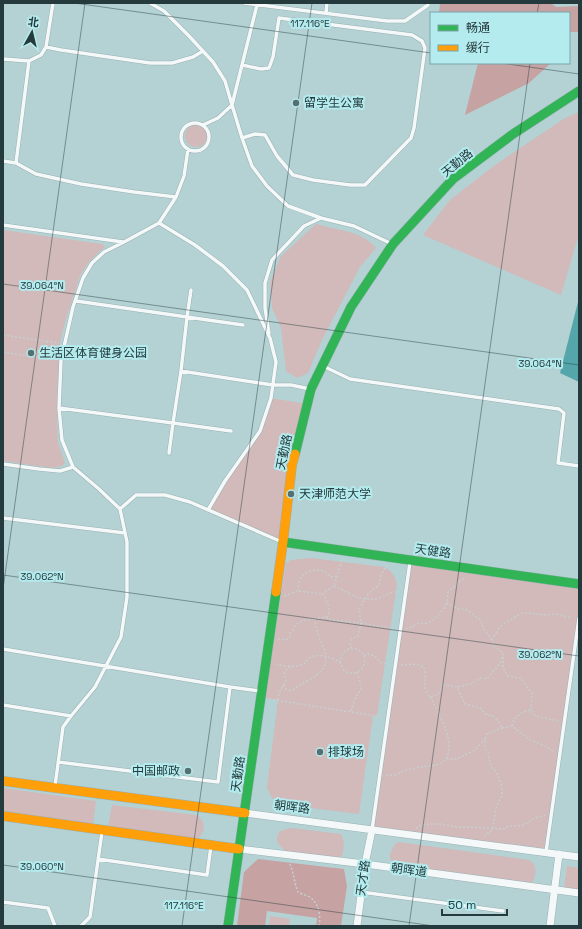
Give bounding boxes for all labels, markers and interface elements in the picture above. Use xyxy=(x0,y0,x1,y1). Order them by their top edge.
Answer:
north arrow xyxy=(12,12,52,52)
legend xyxy=(430,12,570,64)
text: 北 xyxy=(27,14,40,30)
text: 117.116°E xyxy=(290,17,330,30)
text: 畅通 xyxy=(466,20,490,36)
text: 缓行 xyxy=(466,40,490,56)
place label: 留学生公寓 xyxy=(304,95,364,111)
marker: 留学生公寓 xyxy=(291,98,301,108)
street label: 天勤路 xyxy=(438,145,476,181)
text: 39.064°N xyxy=(20,279,64,292)
place label: 生活区体育健身公园 xyxy=(39,345,147,361)
marker: 生活区体育健身公园 xyxy=(26,348,36,358)
text: 39.064°N xyxy=(518,357,562,370)
street label: 天勤路 xyxy=(272,433,296,471)
place label: 天津师范大学 xyxy=(299,486,371,502)
marker: 天津师范大学 xyxy=(286,489,296,499)
street label: 天健路 xyxy=(414,541,452,561)
text: 39.062°N xyxy=(20,570,64,583)
text: 39.062°N xyxy=(518,648,562,661)
place label: 排球场 xyxy=(328,744,364,760)
marker: 排球场 xyxy=(315,747,325,757)
street label: 天勤路 xyxy=(228,755,248,793)
place label: 中国邮政 xyxy=(132,763,180,779)
marker: 中国邮政 xyxy=(183,766,193,776)
street label: 朝晖路 xyxy=(273,797,311,817)
street label: 天才路 xyxy=(353,859,373,897)
text: 39.060°N xyxy=(20,860,64,873)
street label: 朝晖道 xyxy=(390,860,428,880)
scale bar xyxy=(442,891,507,917)
text: 50 m xyxy=(448,897,476,913)
text: 117.116°E xyxy=(164,899,204,912)

